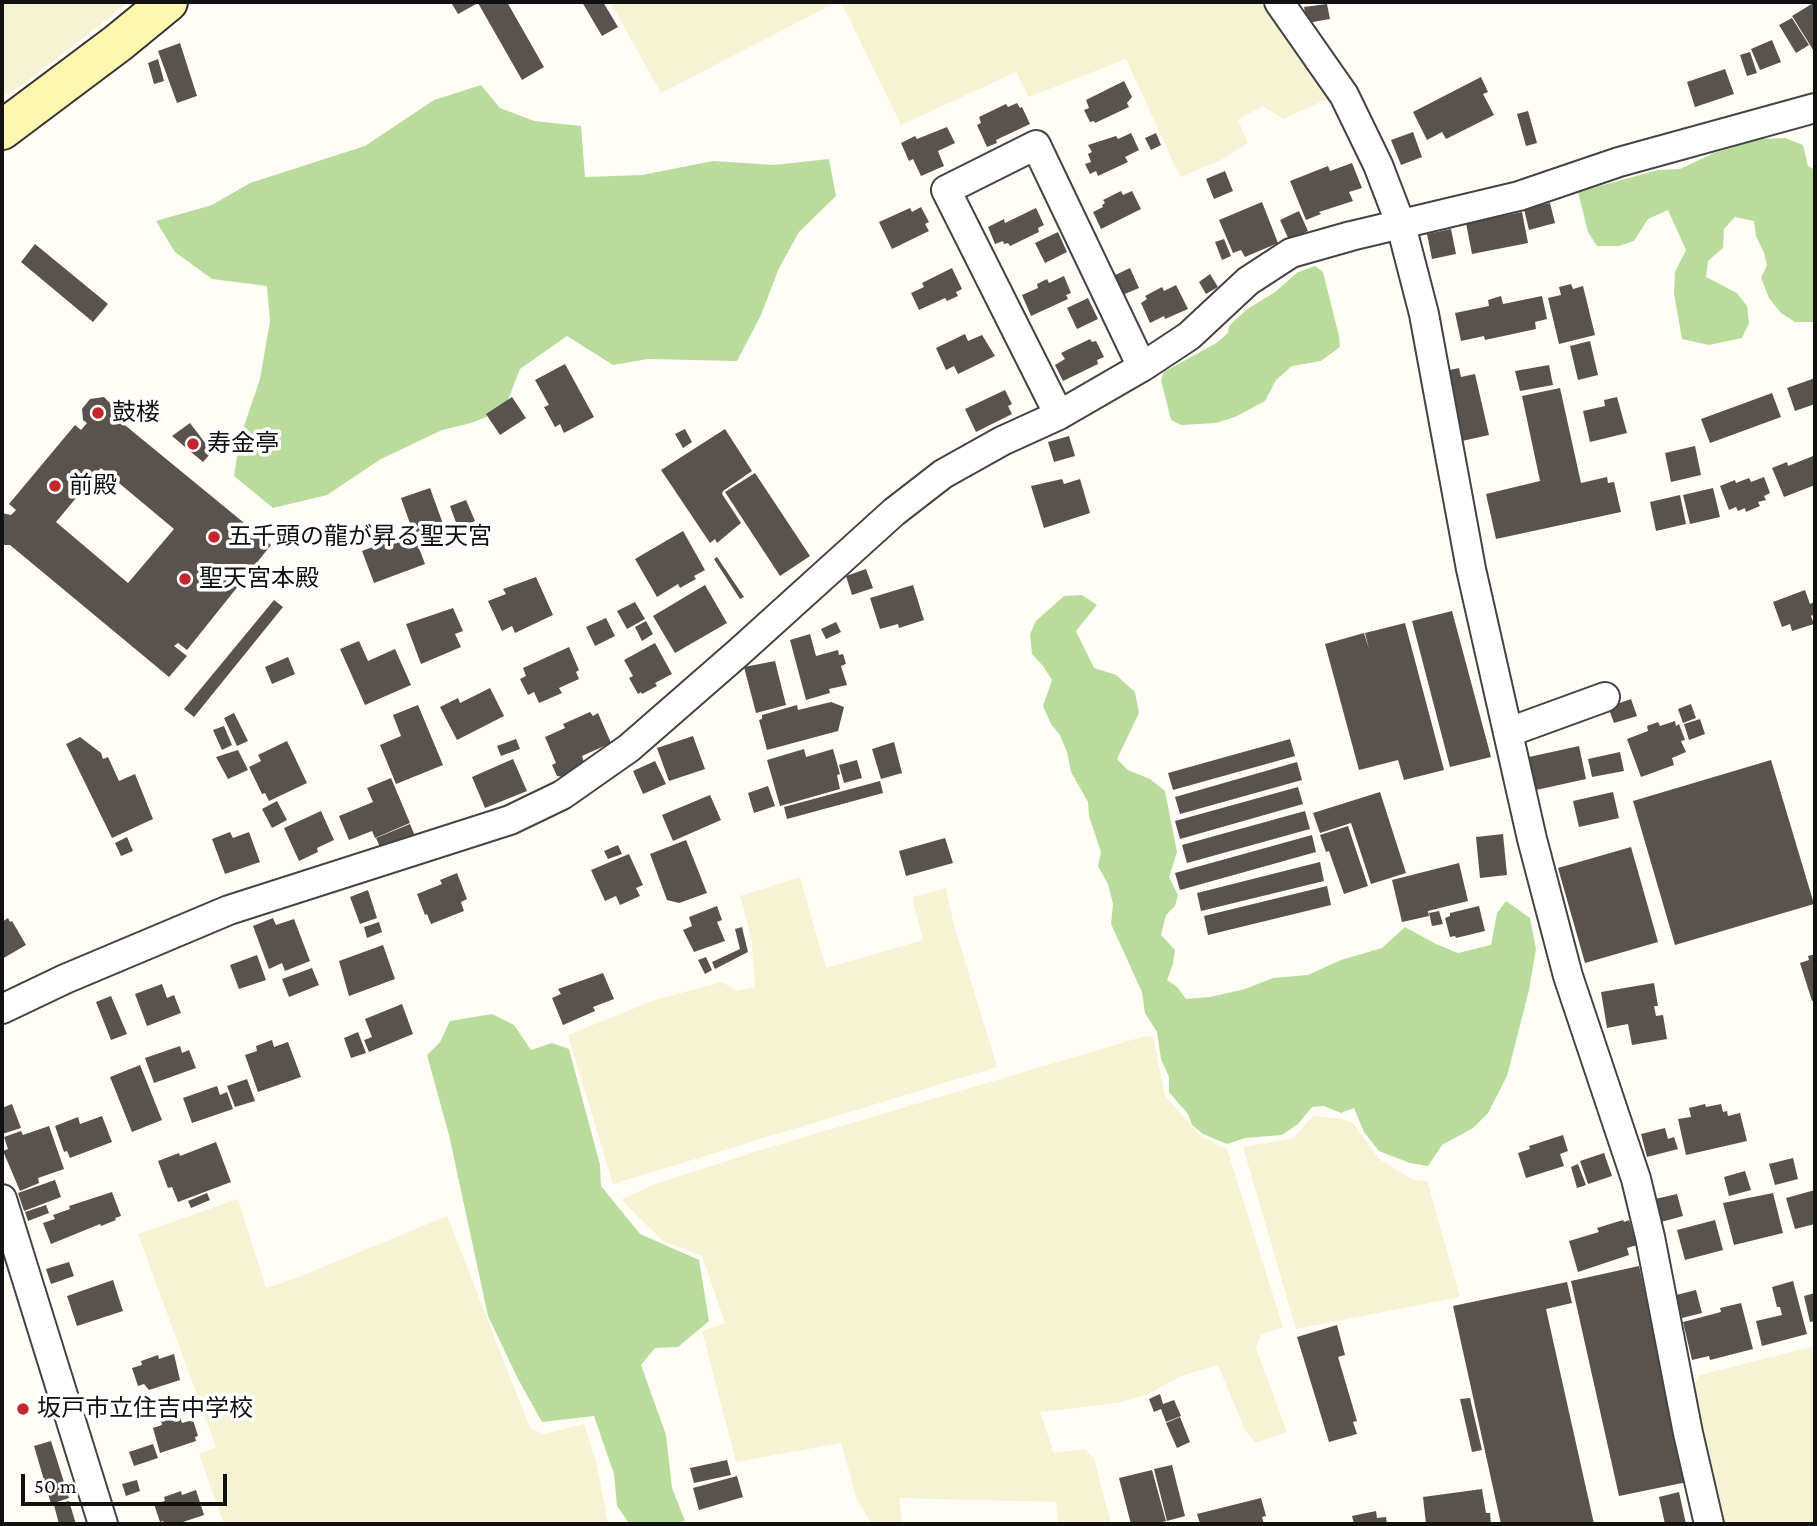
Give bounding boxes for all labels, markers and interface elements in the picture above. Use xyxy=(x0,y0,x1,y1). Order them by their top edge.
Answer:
place label: 鼓楼 xyxy=(112,399,160,427)
marker: 鼓楼 xyxy=(90,405,106,421)
place label: 寿金亭 xyxy=(207,430,279,458)
marker: 寿金亭 xyxy=(185,436,201,452)
place label: 前殿 xyxy=(69,472,117,500)
marker: 前殿 xyxy=(47,478,63,494)
place label: 五千頭の龍が昇る聖天宮 xyxy=(228,523,492,551)
marker: 五千頭の龍が昇る聖天宮 xyxy=(206,529,222,545)
place label: 聖天宮本殿 xyxy=(199,565,319,593)
marker: 聖天宮本殿 xyxy=(177,571,193,587)
place label: 坂戸市立住吉中学校 xyxy=(37,1395,253,1423)
marker: 坂戸市立住吉中学校 xyxy=(15,1401,31,1417)
scale bar xyxy=(24,1460,231,1504)
text: 50 m xyxy=(34,1474,77,1498)

